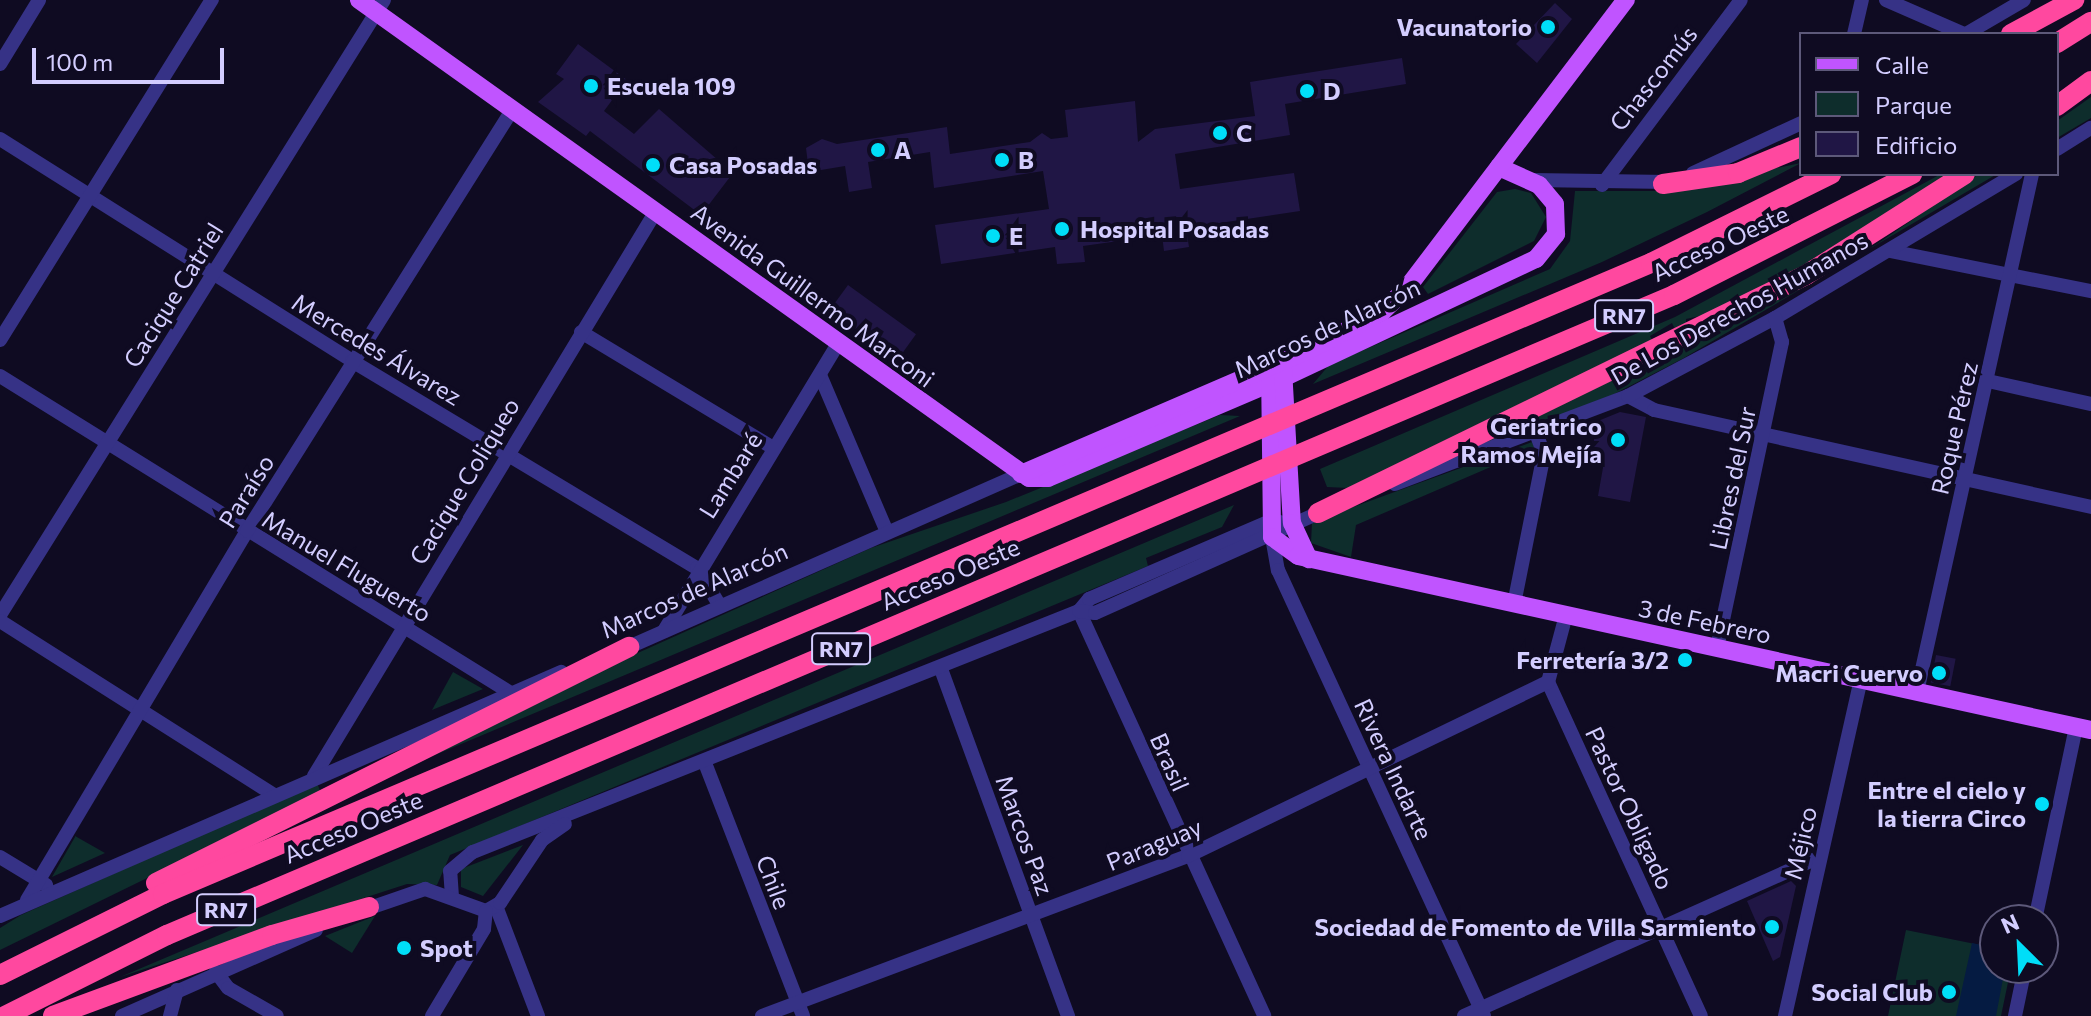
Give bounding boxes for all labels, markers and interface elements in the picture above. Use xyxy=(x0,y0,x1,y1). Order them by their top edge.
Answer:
place label: Vacunatorio xyxy=(1396,13,1532,41)
marker: Vacunatorio xyxy=(1539,18,1557,36)
street label: Chascomús xyxy=(1603,20,1703,136)
scale bar xyxy=(36,32,228,82)
legend xyxy=(1799,32,2059,176)
text: 100 m xyxy=(46,47,113,76)
text: Calle xyxy=(1875,50,1929,79)
place label: Escuela 109 xyxy=(607,72,736,100)
marker: Escuela 109 xyxy=(582,77,600,95)
place label: D xyxy=(1323,77,1341,105)
marker: D xyxy=(1298,82,1316,100)
text: Parque xyxy=(1875,90,1952,119)
place label: C xyxy=(1236,119,1252,147)
marker: C xyxy=(1211,124,1229,142)
text: Edificio xyxy=(1875,130,1957,159)
place label: A xyxy=(894,136,911,164)
marker: A xyxy=(869,141,887,159)
place label: B xyxy=(1018,146,1034,174)
place label: Casa Posadas xyxy=(669,151,818,179)
marker: B xyxy=(993,151,1011,169)
marker: Casa Posadas xyxy=(644,156,662,174)
street label: Avenida Guillermo Marconi xyxy=(686,197,940,393)
street label: Acceso Oeste xyxy=(1647,199,1793,287)
place label: Hospital Posadas xyxy=(1080,215,1269,243)
street label: Cacique Catriel xyxy=(117,217,229,373)
marker: Hospital Posadas xyxy=(1051,218,1073,240)
place label: E xyxy=(1009,222,1023,250)
street label: De Los Derechos Humanos xyxy=(1605,225,1873,391)
marker: E xyxy=(984,227,1002,245)
street label: Marcos de Alarcón xyxy=(1230,272,1424,384)
street label: Mercedes Álvarez xyxy=(287,287,467,411)
road number: RN7 xyxy=(1594,298,1654,334)
street label: Roque Pérez xyxy=(1925,359,1983,497)
street label: Cacique Coliqueo xyxy=(403,392,525,570)
street label: Libres del Sur xyxy=(1703,404,1761,552)
place label: Geriatrico Ramos Mejía xyxy=(1460,412,1602,468)
street label: Lambaré xyxy=(692,427,768,523)
marker: Geriatrico Ramos Mejía xyxy=(1609,431,1627,449)
street label: Paraíso xyxy=(212,449,280,533)
street label: Manuel Fluguerto xyxy=(257,504,437,628)
street label: Acceso Oeste xyxy=(876,532,1024,616)
street label: Marcos de Alarcón xyxy=(596,536,792,644)
street label: 3 de Febrero xyxy=(1636,593,1774,649)
road number: RN7 xyxy=(811,631,871,667)
place label: Ferretería 3/2 xyxy=(1516,646,1669,674)
marker: Ferretería 3/2 xyxy=(1676,651,1694,669)
place label: Macri Cuervo xyxy=(1775,659,1923,687)
marker: Macri Cuervo xyxy=(1930,664,1948,682)
street label: Rivera Indarte xyxy=(1349,694,1439,844)
street label: Pastor Obligado xyxy=(1580,722,1680,894)
street label: Brasil xyxy=(1145,728,1195,796)
street label: Marcos Paz xyxy=(990,771,1060,899)
place label: Entre el cielo y la tierra Circo xyxy=(1868,776,2026,832)
street label: Acceso Oeste xyxy=(279,785,427,869)
marker: Entre el cielo y la tierra Circo xyxy=(2033,795,2051,813)
street label: Méjico xyxy=(1778,804,1822,882)
street label: Paraguay xyxy=(1102,812,1206,876)
street label: Chile xyxy=(751,851,797,913)
road number: RN7 xyxy=(196,892,256,928)
north arrow xyxy=(1979,904,2059,984)
text: N xyxy=(1997,908,2023,939)
place label: Sociedad de Fomento de Villa Sarmiento xyxy=(1315,913,1756,941)
marker: Sociedad de Fomento de Villa Sarmiento xyxy=(1763,918,1781,936)
place label: Spot xyxy=(420,934,473,962)
marker: Spot xyxy=(395,939,413,957)
place label: Social Club xyxy=(1811,978,1933,1006)
marker: Social Club xyxy=(1940,983,1958,1001)

